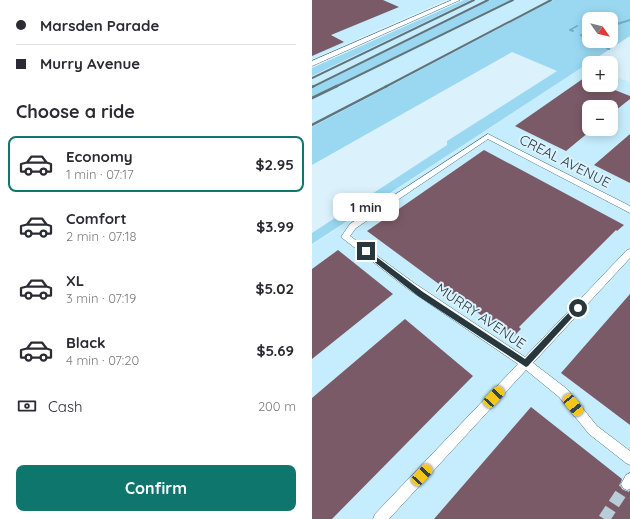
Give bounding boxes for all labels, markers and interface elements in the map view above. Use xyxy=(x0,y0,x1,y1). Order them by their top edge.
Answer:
north arrow xyxy=(582,12,618,48)
map controls xyxy=(582,12,618,136)
text: Marsden Parade xyxy=(40,16,159,35)
text: Murry Avenue xyxy=(40,54,140,73)
button: + xyxy=(582,56,618,92)
text: Choose a ride xyxy=(16,100,135,123)
button: − xyxy=(582,100,618,136)
street label: CREAL AVENUE xyxy=(516,130,614,192)
icon: car xyxy=(18,146,54,182)
text: Economy xyxy=(66,147,133,166)
text: $2.95 xyxy=(256,155,294,174)
text: 1 min · 07:17 xyxy=(66,166,134,182)
callout: 1 min xyxy=(333,193,399,221)
text: 1 min xyxy=(350,199,382,215)
icon: car xyxy=(18,208,54,244)
text: Comfort xyxy=(66,209,127,228)
text: $3.99 xyxy=(256,217,294,236)
text: 2 min · 07:18 xyxy=(66,228,137,244)
route end xyxy=(357,242,375,260)
icon: car xyxy=(18,270,54,306)
text: XL xyxy=(66,271,84,290)
text: $5.02 xyxy=(256,279,294,298)
street label: MURRY AVENUE xyxy=(433,279,530,353)
text: 3 min · 07:19 xyxy=(66,290,136,306)
route start xyxy=(569,299,587,317)
icon: car xyxy=(18,332,54,368)
text: Black xyxy=(66,333,106,352)
text: $5.69 xyxy=(256,341,294,360)
text: 4 min · 07:20 xyxy=(66,352,139,368)
car xyxy=(481,384,507,410)
car xyxy=(561,392,585,418)
icon: cash xyxy=(16,395,38,417)
text: Cash xyxy=(48,397,82,416)
text: 200 m xyxy=(258,398,296,414)
car xyxy=(409,462,435,488)
button: Confirm xyxy=(16,465,296,511)

